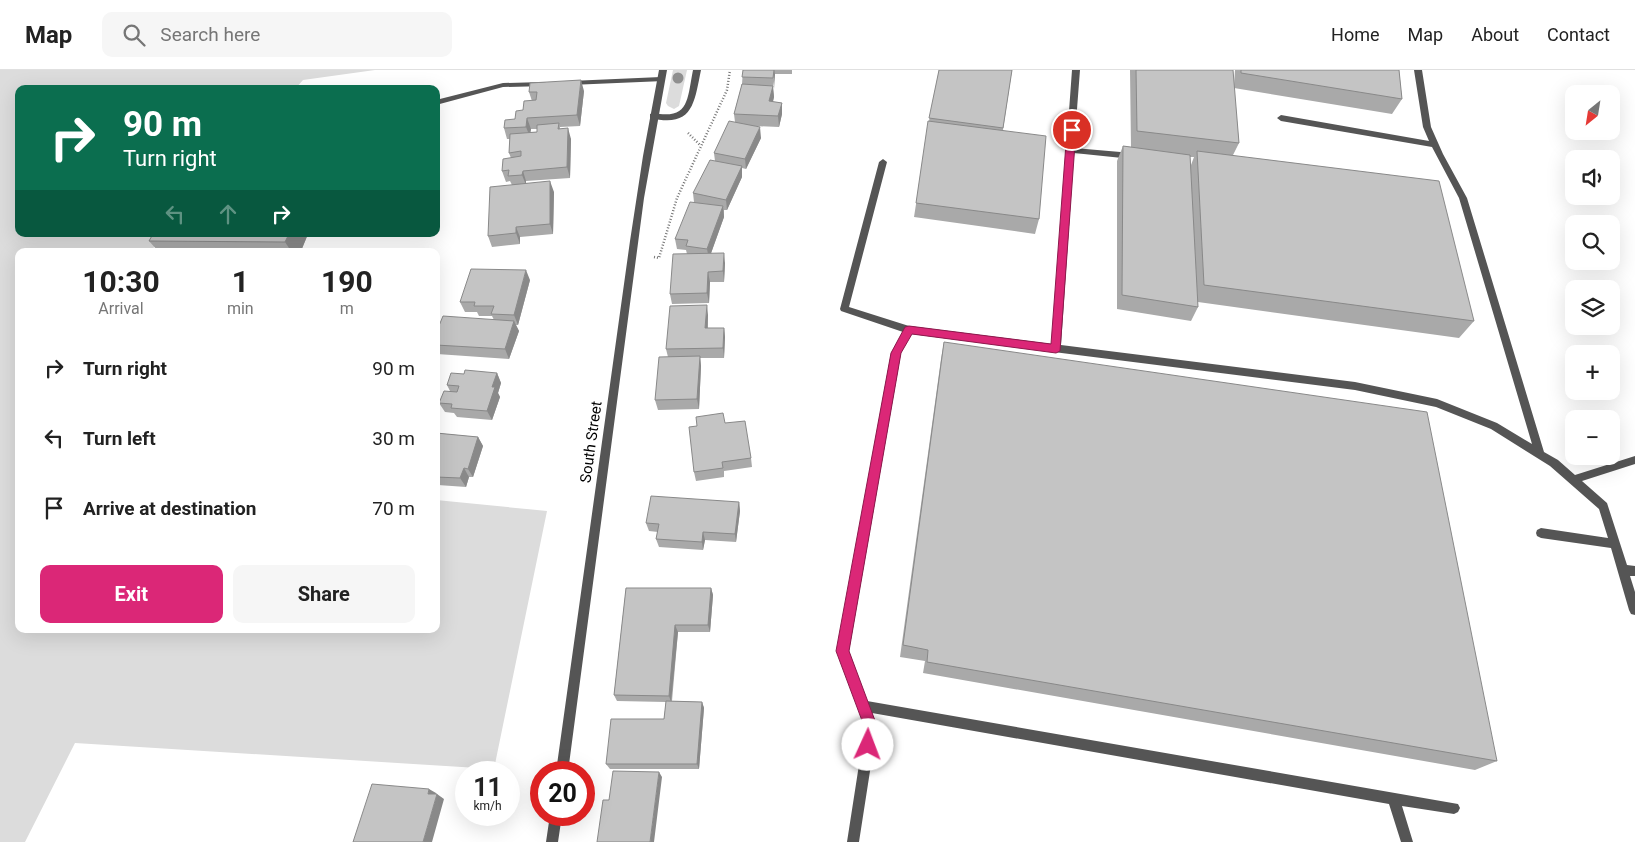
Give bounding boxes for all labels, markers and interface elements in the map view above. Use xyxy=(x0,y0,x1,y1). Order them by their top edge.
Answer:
search box xyxy=(102,12,452,57)
text: Map xyxy=(25,21,72,49)
icon: search xyxy=(120,21,148,49)
text: Search here xyxy=(160,23,260,46)
text: Home xyxy=(1331,24,1380,45)
text: Map xyxy=(1408,24,1443,45)
text: About xyxy=(1471,24,1519,45)
text: Contact xyxy=(1547,24,1610,45)
north arrow xyxy=(1565,85,1620,140)
map controls xyxy=(1565,85,1620,465)
text: 90 m xyxy=(123,104,202,145)
icon: right xyxy=(40,105,105,170)
pin xyxy=(1051,109,1093,151)
icon: arrive xyxy=(1058,116,1086,144)
text: Turn right xyxy=(123,146,217,171)
button: sound xyxy=(1565,150,1620,205)
icon: left xyxy=(161,200,189,228)
icon: ahead xyxy=(214,200,242,228)
icon: right xyxy=(267,200,295,228)
button: search xyxy=(1565,215,1620,270)
text: 10:30 xyxy=(82,264,160,299)
text: 1 xyxy=(232,264,249,299)
text: 190 xyxy=(321,264,373,299)
button: layers xyxy=(1565,280,1620,335)
text: Arrival xyxy=(98,299,144,318)
text: min xyxy=(227,299,254,318)
text: m xyxy=(340,299,354,318)
button: + xyxy=(1565,345,1620,400)
icon: right xyxy=(40,354,68,382)
text: Turn right xyxy=(83,357,167,380)
text: 90 m xyxy=(372,357,415,380)
street label: South Street xyxy=(576,400,606,484)
button: − xyxy=(1565,410,1620,465)
icon: left xyxy=(40,424,68,452)
text: Turn left xyxy=(83,427,156,450)
text: 30 m xyxy=(372,427,415,450)
icon: arrive xyxy=(40,494,68,522)
text: Arrive at destination xyxy=(83,497,256,520)
text: 70 m xyxy=(372,497,415,520)
button: Exit xyxy=(40,565,223,623)
button: Share xyxy=(233,565,415,623)
position arrow xyxy=(841,718,893,770)
speed limit sign: 20 xyxy=(530,761,595,826)
text: 11 xyxy=(473,773,502,802)
text: km/h xyxy=(473,799,502,813)

